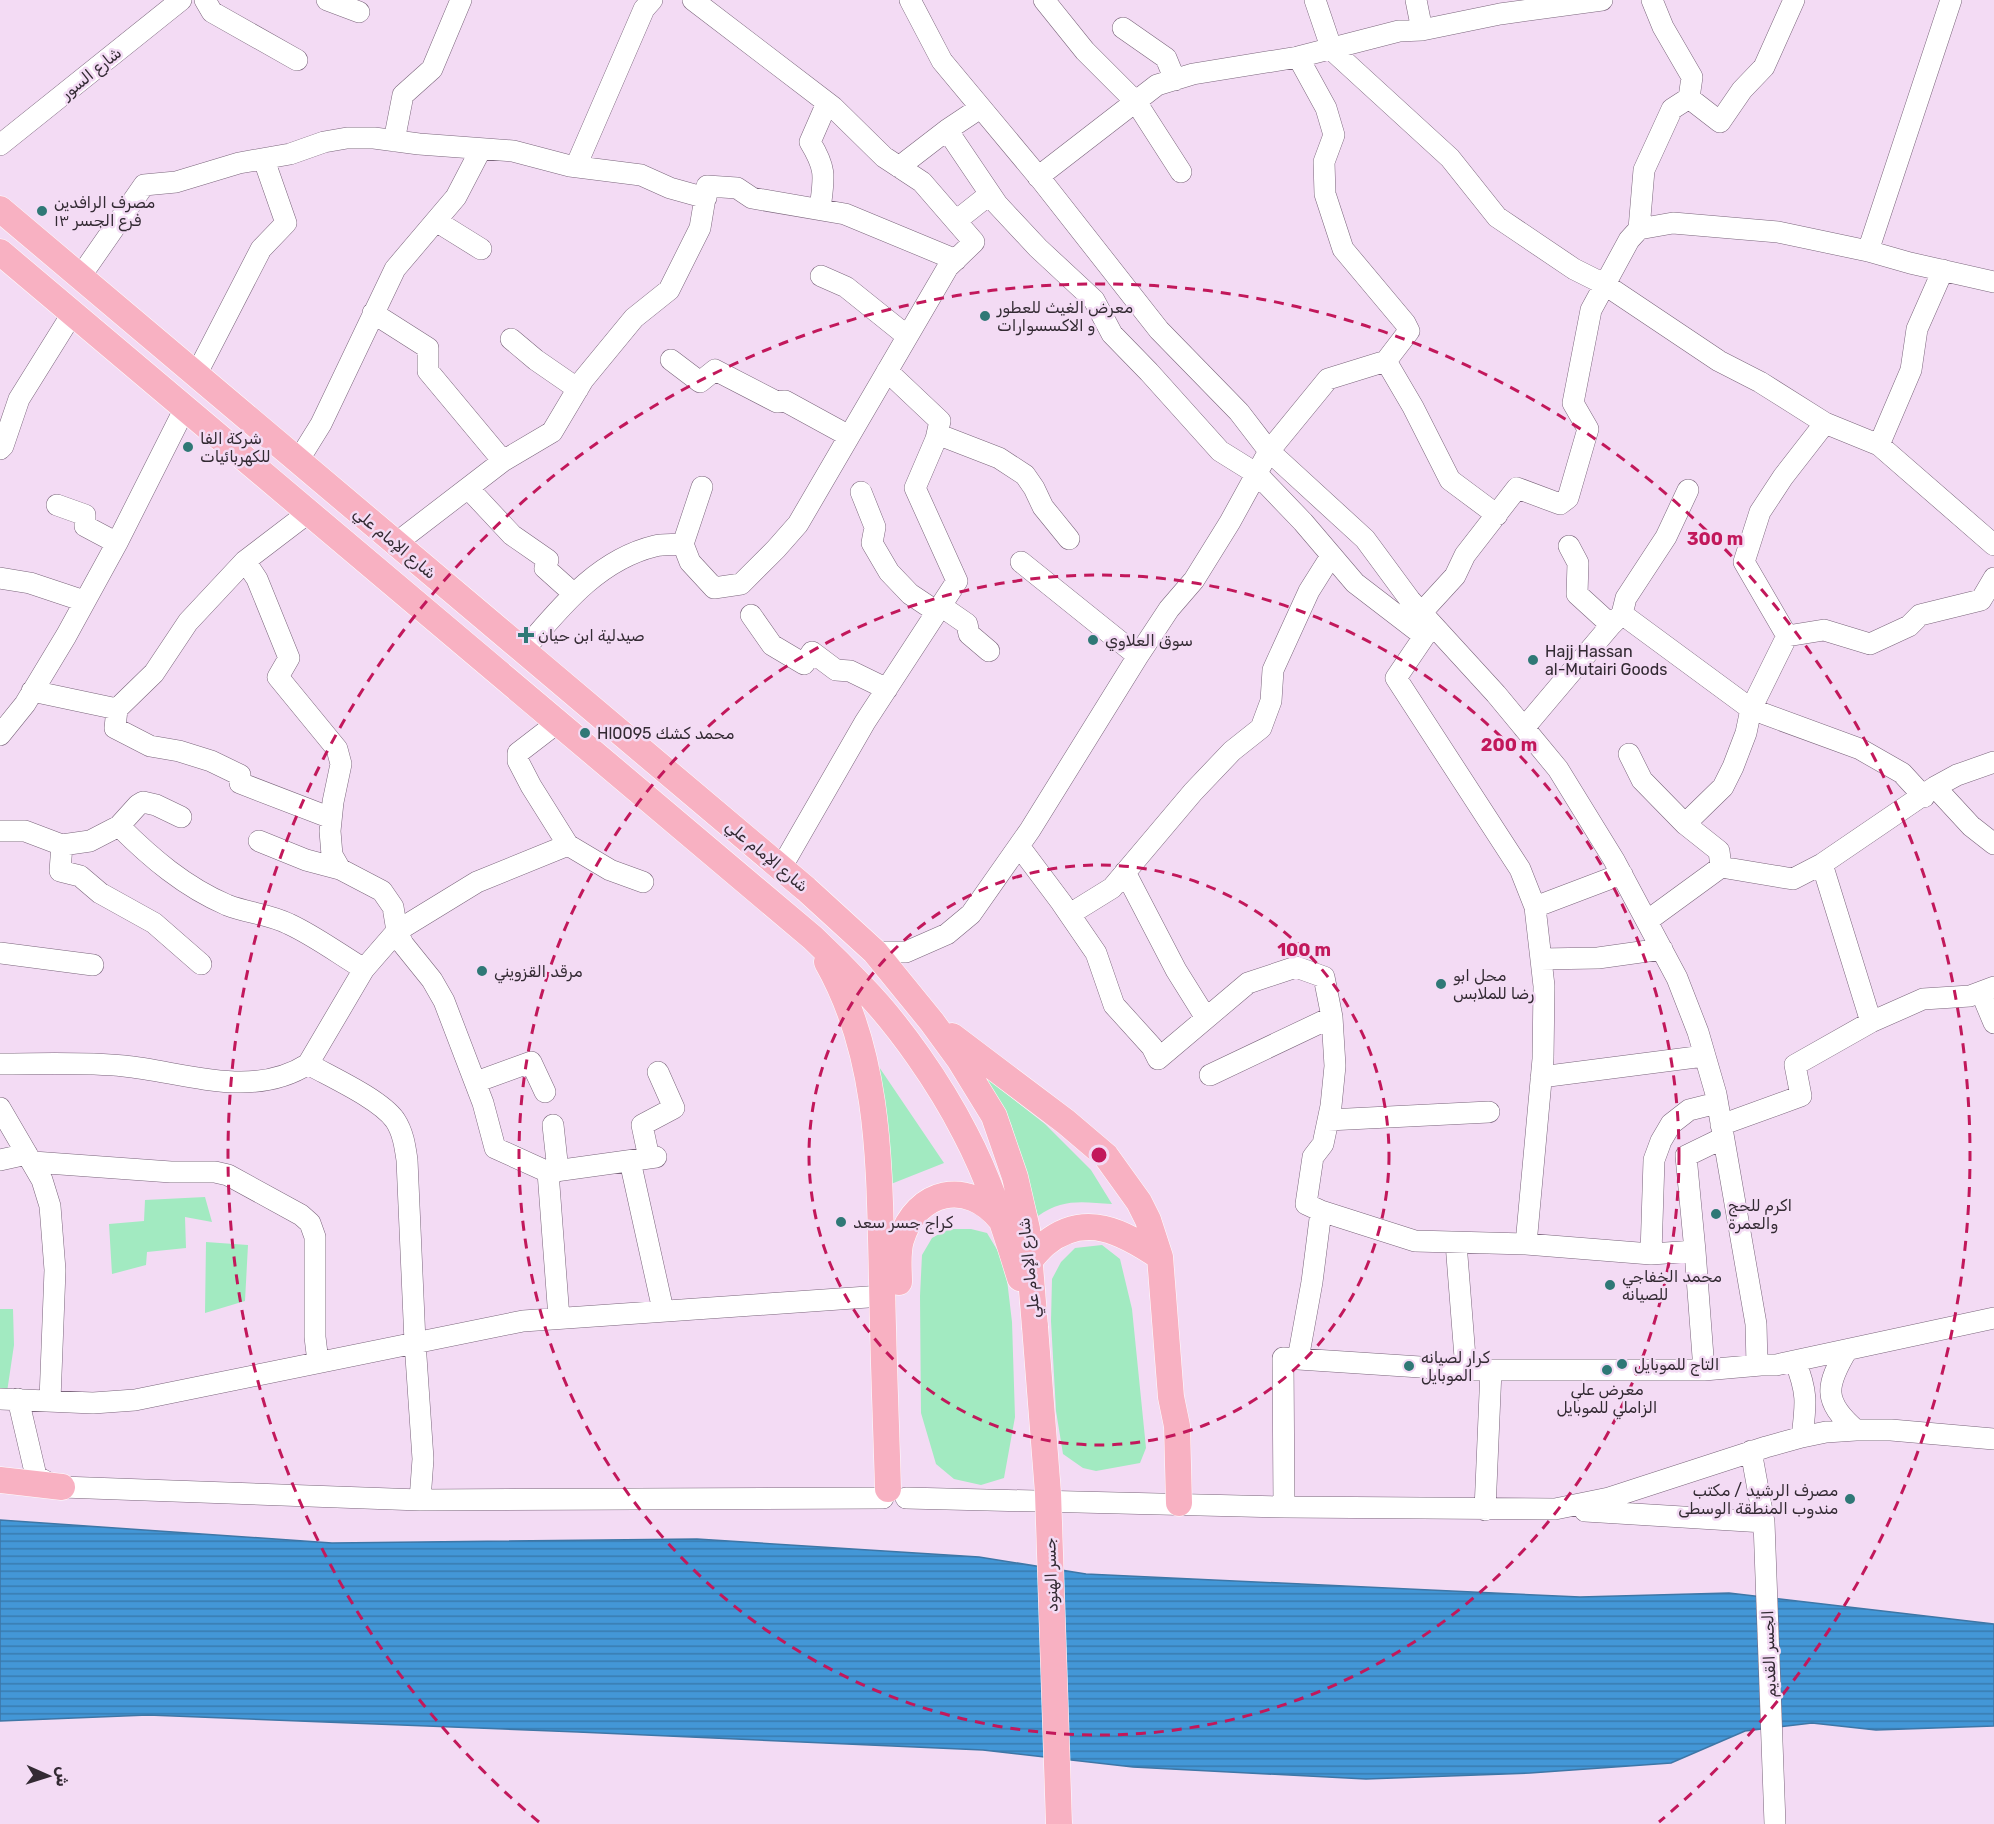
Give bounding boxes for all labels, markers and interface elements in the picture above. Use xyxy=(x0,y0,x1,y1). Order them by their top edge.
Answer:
street label: شارع السور xyxy=(56,43,126,105)
place label: مصرف الرافدين فرع الجسر ١٣ xyxy=(54,193,155,232)
marker: مصرف الرافدين فرع الجسر ١٣ xyxy=(35,204,49,218)
place label: معرض الغيث للعطور و الاكسسوارات xyxy=(996,298,1133,336)
marker: معرض الغيث للعطور و الاكسسوارات xyxy=(978,309,992,323)
place label: شركة الفا للكهربائيات xyxy=(200,429,271,467)
marker: شركة الفا للكهربائيات xyxy=(181,440,195,454)
street label: شارع الإمام علي xyxy=(348,503,440,585)
text: 300 m xyxy=(1687,528,1743,550)
place label: صيدلية ابن حيان xyxy=(538,626,645,645)
marker: صيدلية ابن حيان xyxy=(519,628,533,642)
place label: سوق العلاوي xyxy=(1105,631,1193,652)
marker: سوق العلاوي xyxy=(1086,633,1100,647)
place label: Hajj Hassan al-Mutairi Goods xyxy=(1545,642,1667,679)
marker: Hajj Hassan al-Mutairi Goods xyxy=(1526,653,1540,667)
place label: Hl0095 محمد كشك xyxy=(597,724,734,743)
marker: Hl0095 محمد كشك xyxy=(578,726,592,740)
text: 200 m xyxy=(1481,734,1537,756)
street label: شارع الإمام علي xyxy=(720,816,812,898)
text: 100 m xyxy=(1277,939,1331,961)
place label: مرقد القزويني xyxy=(494,962,583,984)
marker: مرقد القزويني xyxy=(475,964,489,978)
place label: محل ابو رضا للملابس xyxy=(1453,966,1534,1004)
marker: محل ابو رضا للملابس xyxy=(1434,977,1448,991)
centre of rings xyxy=(1089,1145,1109,1165)
place label: اكرم للحج والعمرة xyxy=(1728,1196,1792,1234)
marker: اكرم للحج والعمرة xyxy=(1709,1207,1723,1221)
place label: كراج جسر سعد xyxy=(853,1213,954,1234)
marker: كراج جسر سعد xyxy=(834,1215,848,1229)
street label: شارع الإمام علي xyxy=(1014,1216,1047,1319)
place label: محمد الخفاجي للصيانه xyxy=(1622,1267,1722,1304)
marker: محمد الخفاجي للصيانه xyxy=(1603,1278,1617,1292)
place label: كرار لصيانه الموبايل xyxy=(1421,1348,1491,1386)
place label: التاج للموبايل xyxy=(1634,1355,1719,1376)
marker: التاج للموبايل xyxy=(1615,1357,1629,1371)
marker: كرار لصيانه الموبايل xyxy=(1402,1359,1416,1373)
marker: معرض علي الزاملي للموبايل xyxy=(1600,1363,1614,1377)
place label: معرض علي الزاملي للموبايل xyxy=(1557,1380,1657,1420)
place label: مصرف الرشيد / مكتب مندوب المنطقة الوسطى xyxy=(1678,1481,1838,1519)
marker: مصرف الرشيد / مكتب مندوب المنطقة الوسطى xyxy=(1843,1492,1857,1506)
street label: جسر الهنود xyxy=(1040,1537,1063,1613)
street label: الجسر القديم xyxy=(1758,1610,1781,1698)
north arrow xyxy=(18,1746,78,1806)
text: ش xyxy=(52,1766,72,1787)

